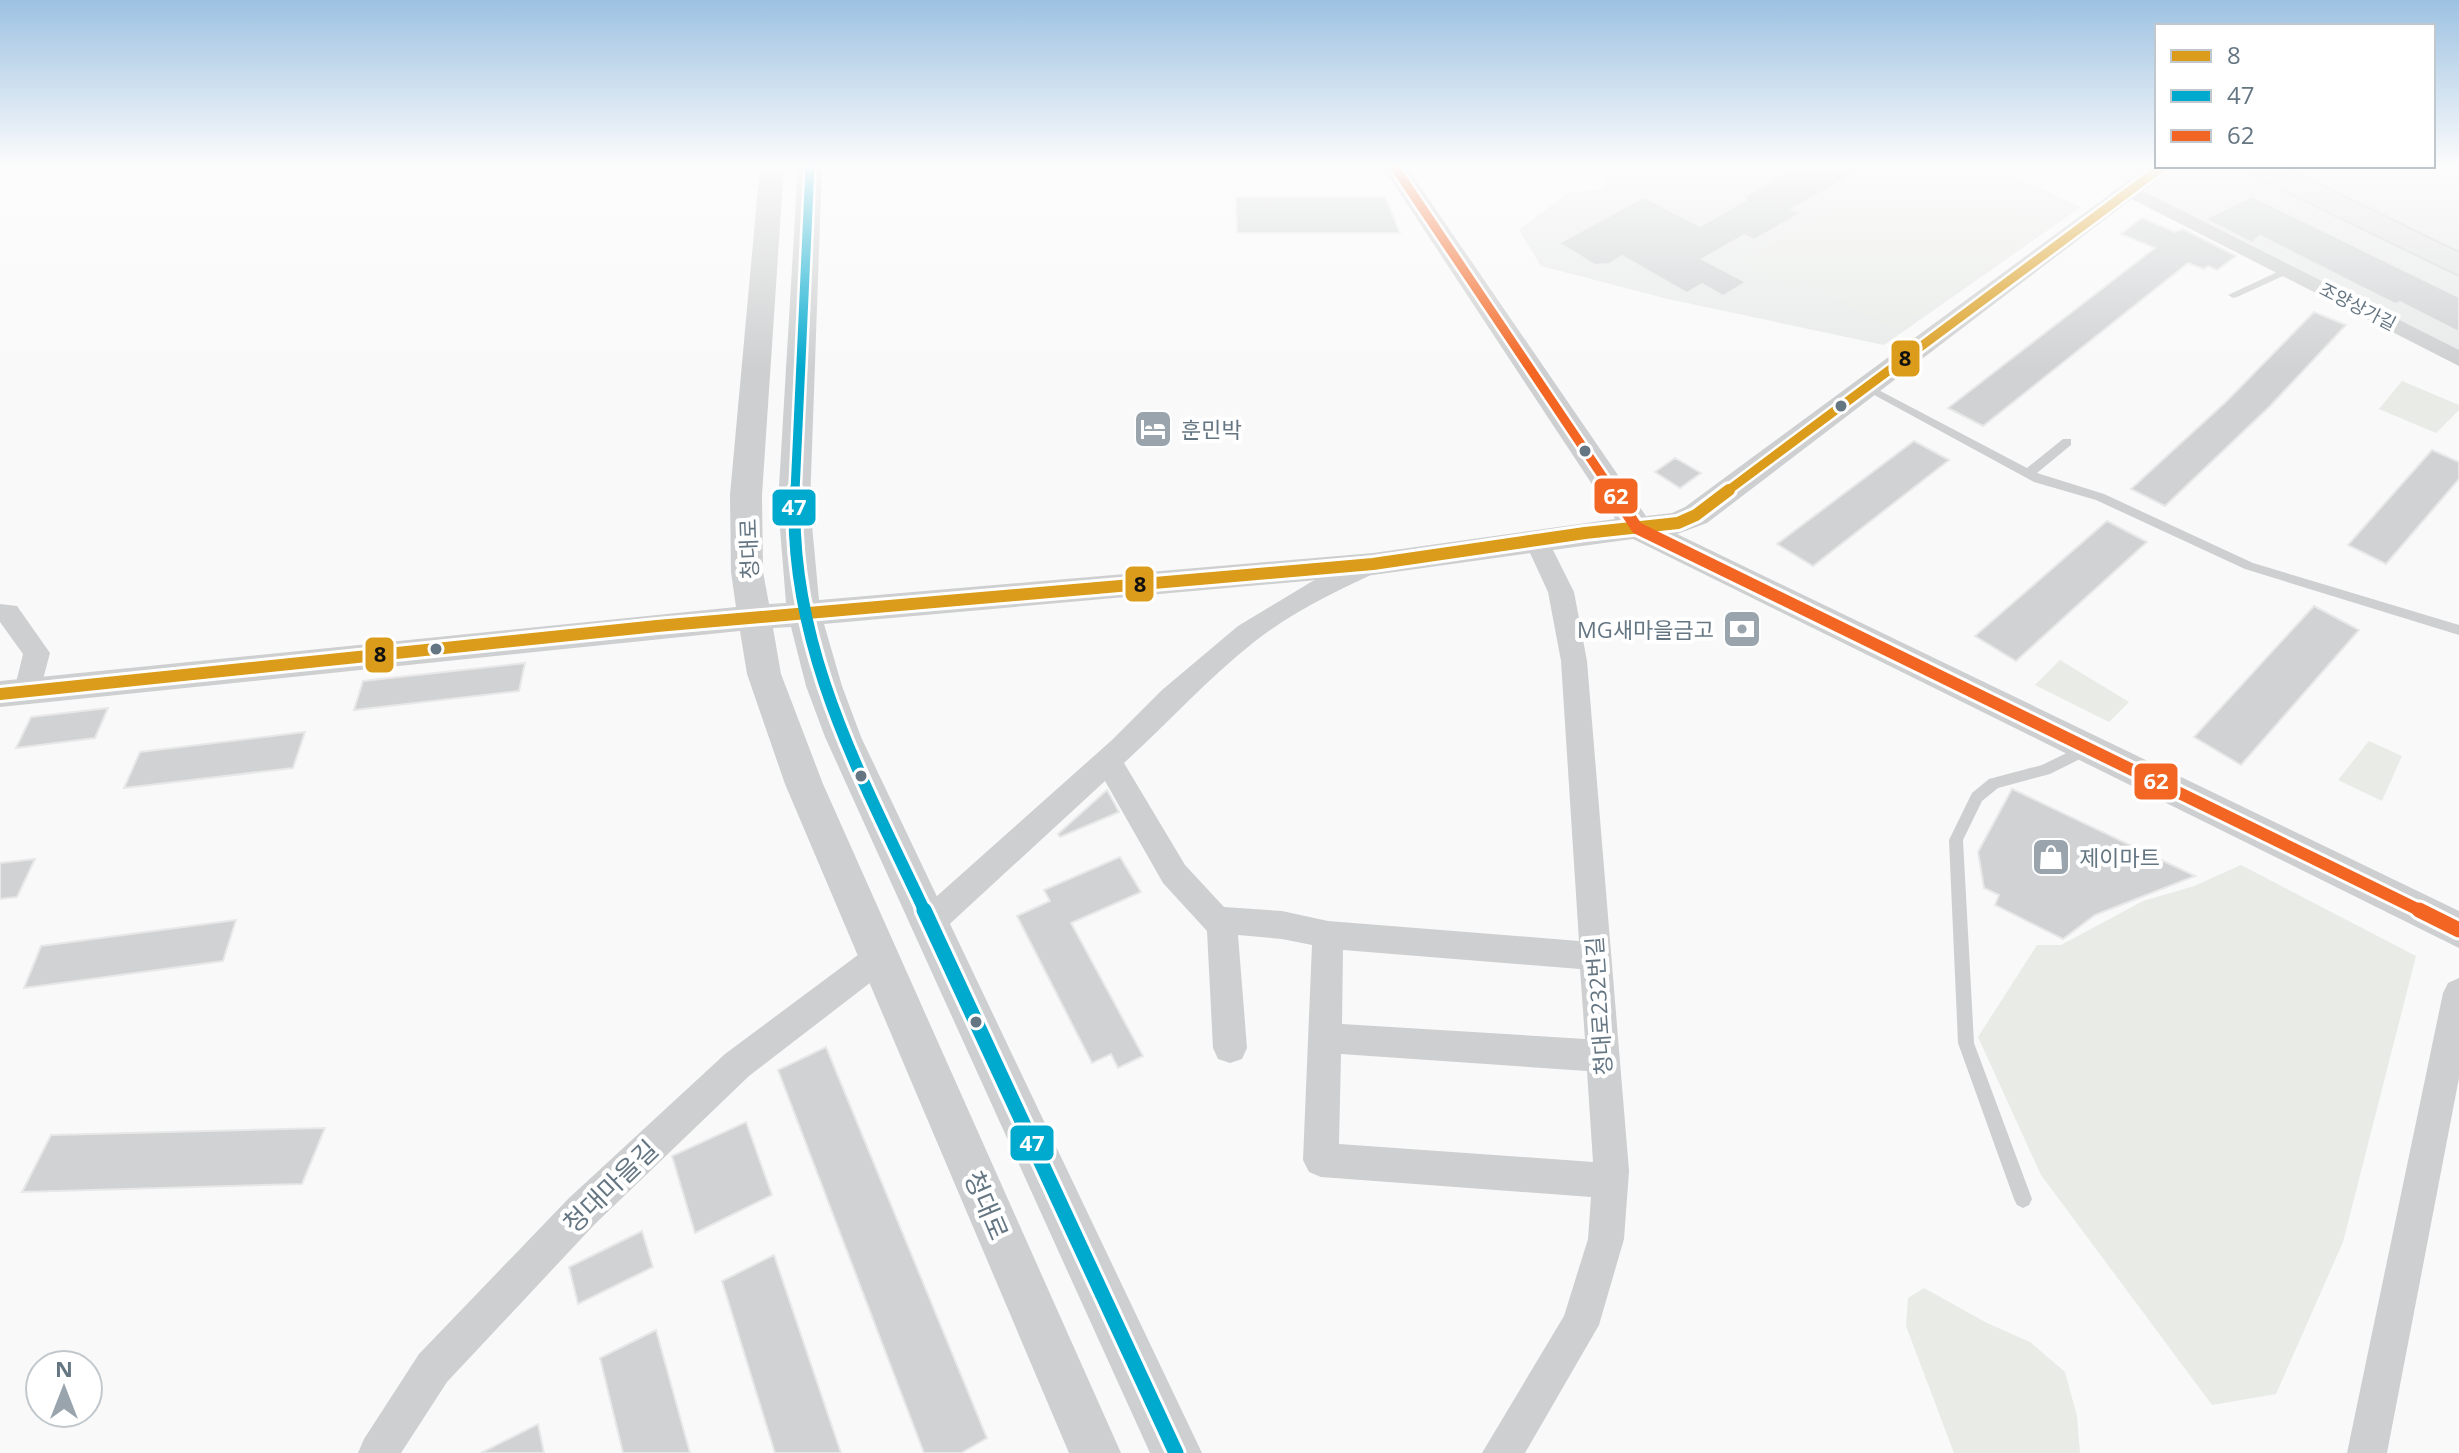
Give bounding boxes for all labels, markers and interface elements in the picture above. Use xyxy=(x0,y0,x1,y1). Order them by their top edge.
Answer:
legend xyxy=(2155,24,2435,168)
text: 8 xyxy=(2227,38,2241,71)
text: 47 xyxy=(2227,78,2254,111)
text: 62 xyxy=(2227,118,2254,151)
street label: 조양상가길 xyxy=(2316,277,2400,335)
line badge: 8 xyxy=(1890,339,1921,378)
text: 8 xyxy=(1899,342,1911,372)
unlabelled marker xyxy=(1833,398,1849,414)
hotel icon: 훈민박 xyxy=(1132,408,1174,450)
place label: 훈민박 xyxy=(1181,414,1242,444)
unlabelled marker xyxy=(1577,443,1593,459)
line badge: 62 xyxy=(1593,477,1639,515)
text: 62 xyxy=(1603,480,1629,510)
line badge: 47 xyxy=(771,488,817,527)
text: 47 xyxy=(781,491,807,521)
street label: 청대로 xyxy=(732,518,764,580)
line badge: 8 xyxy=(1124,565,1155,603)
text: 8 xyxy=(1134,568,1146,598)
bank icon: MG새마을금고 xyxy=(1721,608,1763,650)
place label: MG새마을금고 xyxy=(1577,614,1714,644)
line badge: 8 xyxy=(364,636,395,674)
text: 8 xyxy=(374,638,386,668)
unlabelled marker xyxy=(428,641,444,657)
line badge: 62 xyxy=(2133,762,2179,801)
text: 62 xyxy=(2143,765,2169,795)
unlabelled marker xyxy=(853,768,869,784)
shop icon: 제이마트 xyxy=(2030,836,2072,878)
place label: 제이마트 xyxy=(2079,842,2160,872)
street label: 청대로232번길 xyxy=(1578,936,1618,1076)
unlabelled marker xyxy=(968,1014,984,1030)
line badge: 47 xyxy=(1009,1124,1055,1162)
text: 47 xyxy=(1019,1127,1045,1157)
street label: 청대마을길 xyxy=(554,1132,666,1240)
street label: 청대로 xyxy=(956,1165,1018,1245)
north arrow xyxy=(24,1349,104,1429)
text: N xyxy=(55,1353,73,1383)

